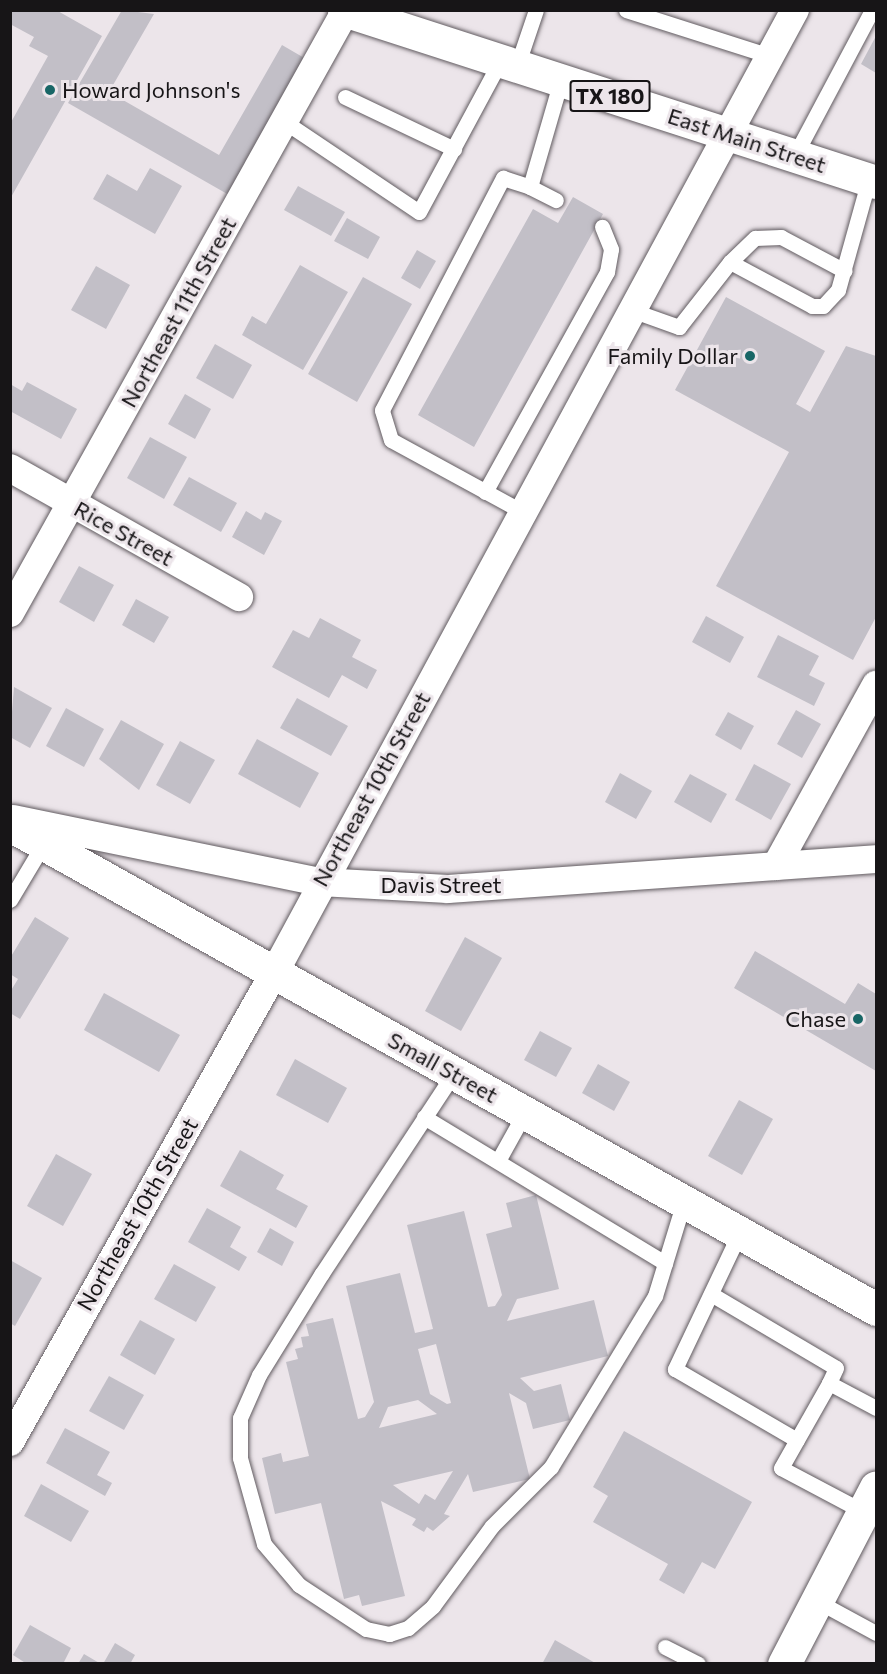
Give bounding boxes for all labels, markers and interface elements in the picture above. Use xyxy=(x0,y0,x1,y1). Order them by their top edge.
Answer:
place label: Howard Johnson's xyxy=(62,77,240,103)
road number: TX 180 xyxy=(570,78,650,114)
marker: Howard Johnson's xyxy=(43,83,57,97)
street label: East Main Street xyxy=(665,102,829,178)
street label: Northeast 11th Street xyxy=(115,212,241,412)
place label: Family Dollar xyxy=(607,343,738,369)
marker: Family Dollar xyxy=(743,349,757,363)
street label: Rice Street xyxy=(70,495,178,571)
street label: Northeast 10th Street xyxy=(307,687,435,891)
street label: Davis Street xyxy=(381,872,501,898)
place label: Chase xyxy=(785,1006,846,1032)
marker: Chase xyxy=(851,1012,865,1026)
street label: Small Street xyxy=(384,1026,502,1108)
street label: Northeast 10th Street xyxy=(71,1113,203,1315)

